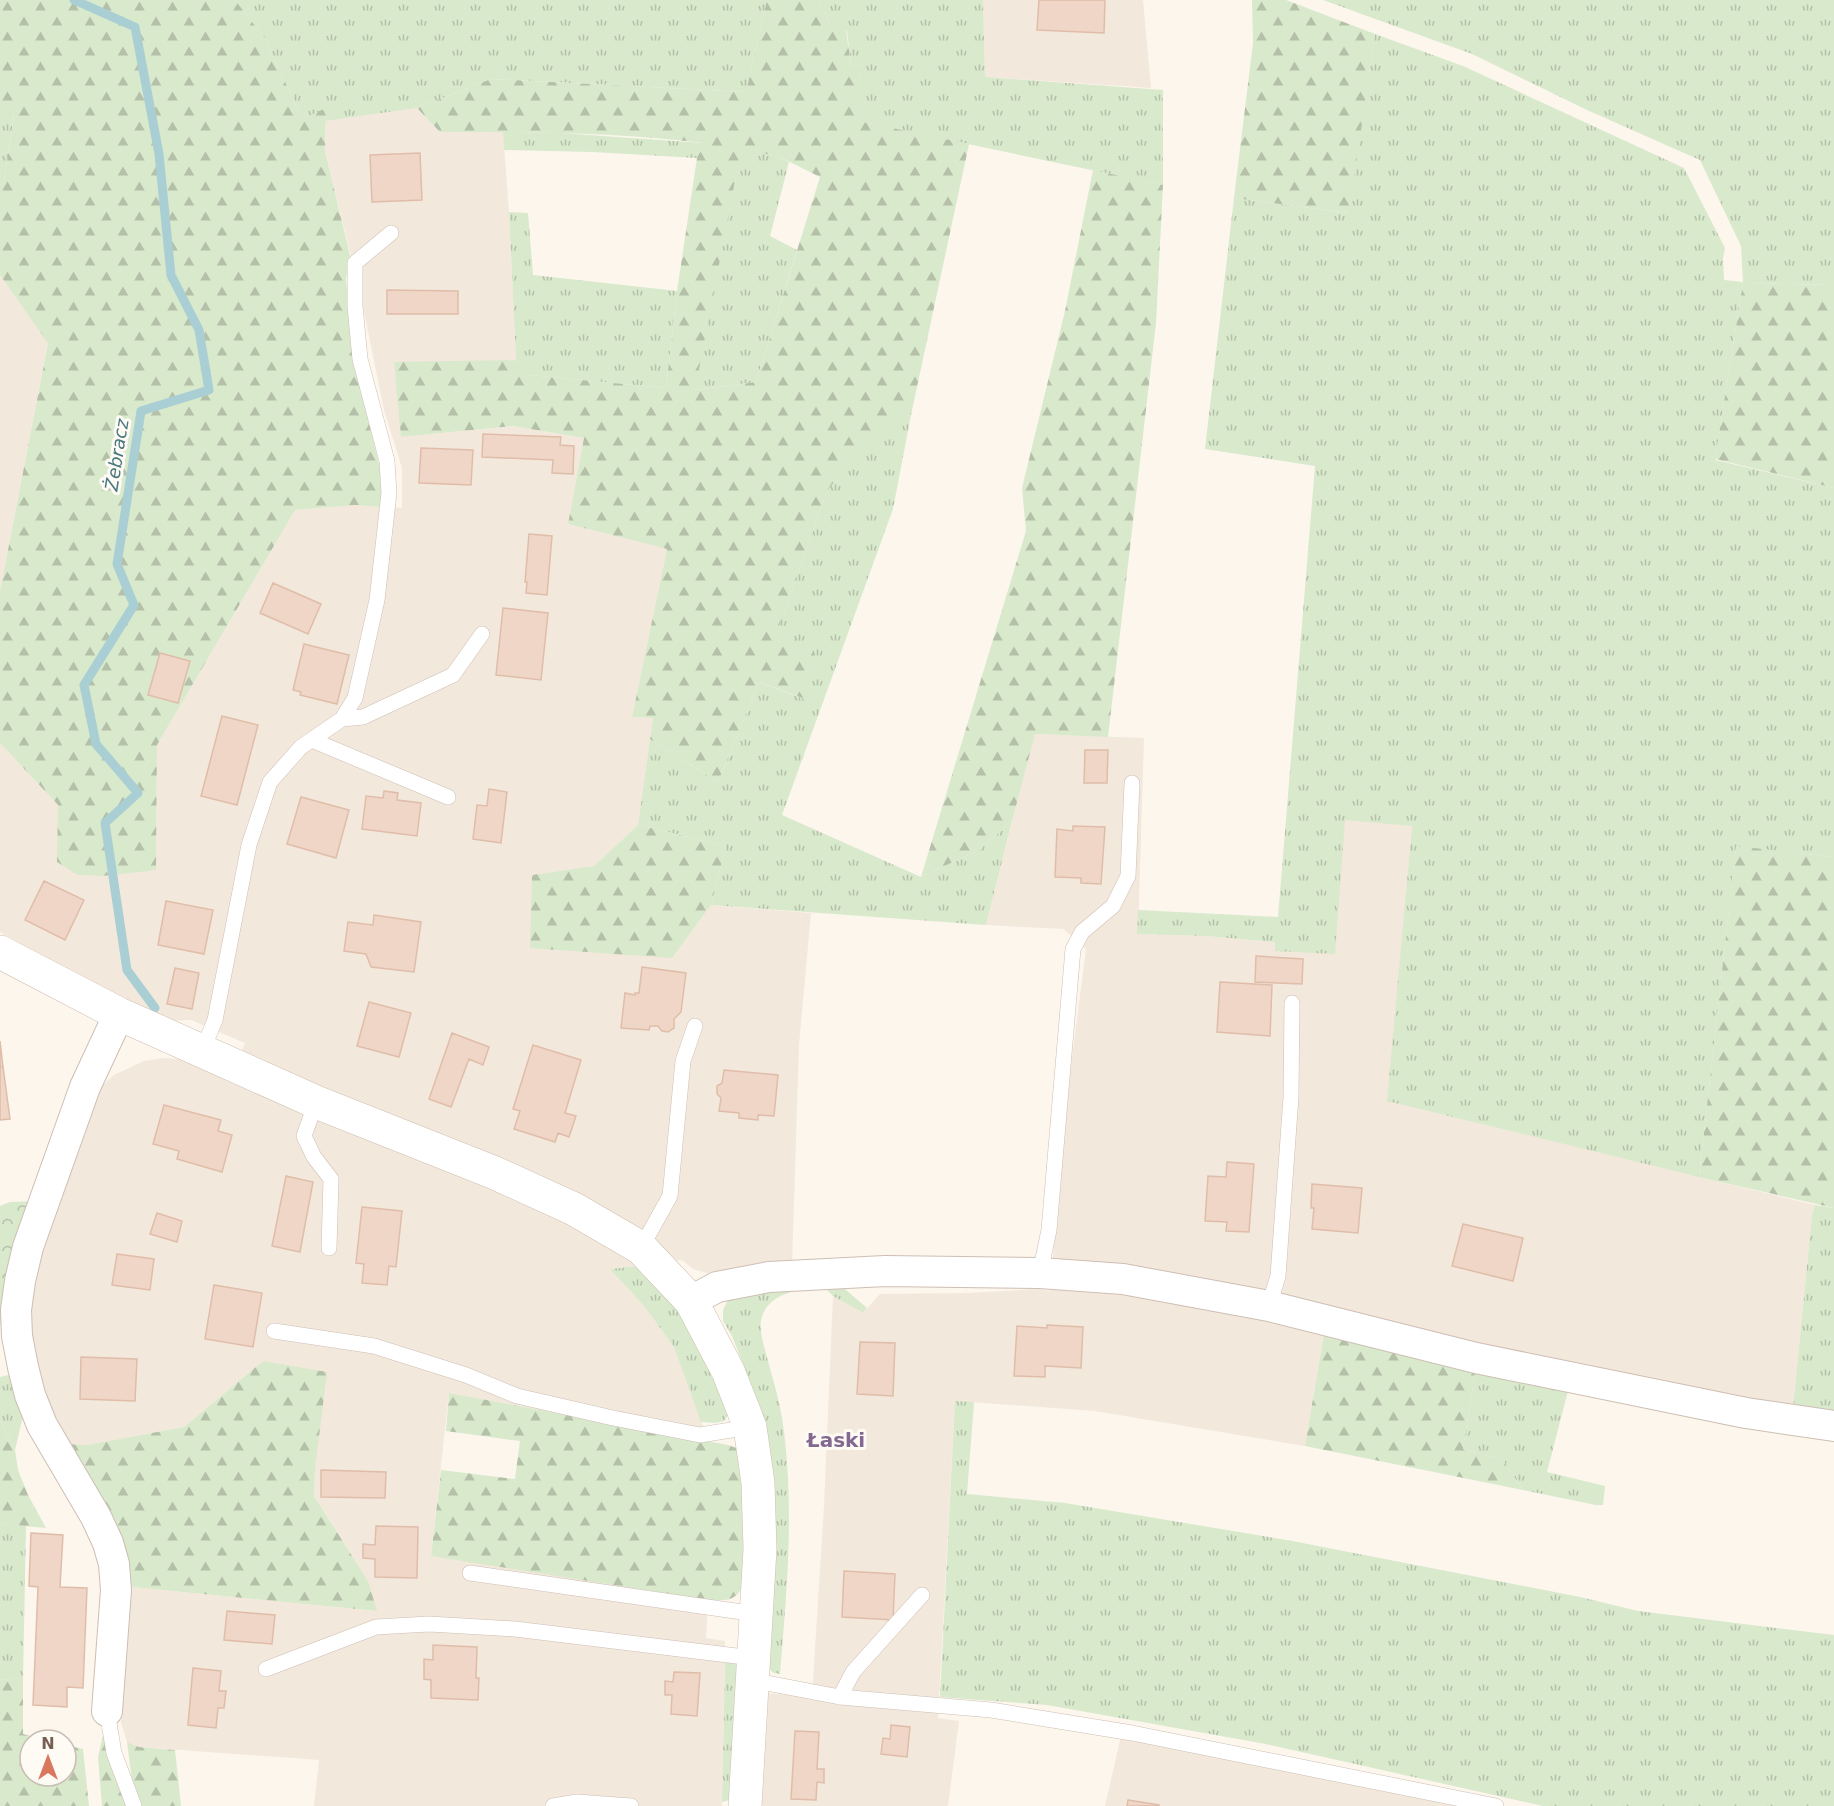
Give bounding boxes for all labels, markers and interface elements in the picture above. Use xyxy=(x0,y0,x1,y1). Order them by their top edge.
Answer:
water label: Żebracz xyxy=(100,417,133,493)
district label: Łaski xyxy=(806,1428,865,1452)
north arrow xyxy=(18,1728,78,1788)
text: N xyxy=(41,1734,55,1753)

